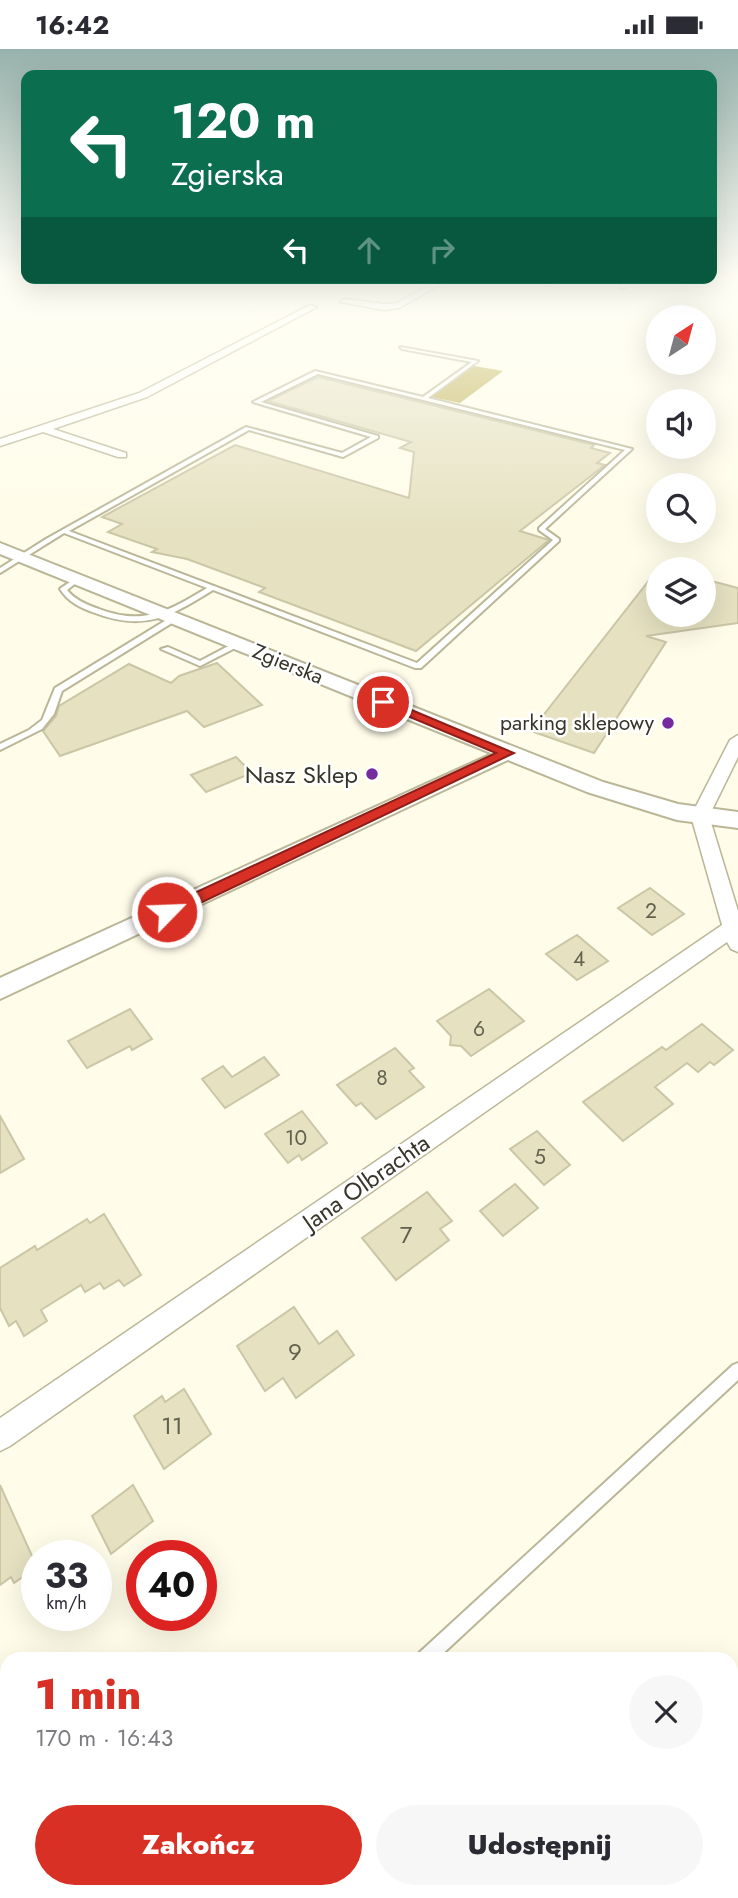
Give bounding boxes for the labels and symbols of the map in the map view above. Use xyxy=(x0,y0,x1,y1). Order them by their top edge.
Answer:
north arrow xyxy=(646,305,716,375)
street label: Zgierska xyxy=(248,636,328,692)
pin xyxy=(353,672,413,732)
place label: parking sklepowy xyxy=(500,708,655,738)
marker: parking sklepowy xyxy=(660,715,676,731)
place label: Nasz Sklep xyxy=(245,757,358,792)
marker: Nasz Sklep xyxy=(364,766,380,782)
position arrow xyxy=(130,875,204,949)
house number: 2 xyxy=(645,896,657,926)
house number: 4 xyxy=(573,944,585,974)
house number: 6 xyxy=(473,1014,485,1044)
house number: 8 xyxy=(376,1063,388,1093)
house number: 10 xyxy=(285,1123,307,1153)
street label: Jana Olbrachta xyxy=(293,1125,437,1240)
house number: 5 xyxy=(534,1142,546,1172)
house number: 7 xyxy=(400,1217,413,1252)
house number: 9 xyxy=(288,1334,302,1369)
house number: 11 xyxy=(161,1408,183,1443)
speed limit sign: 40 xyxy=(126,1540,217,1631)

